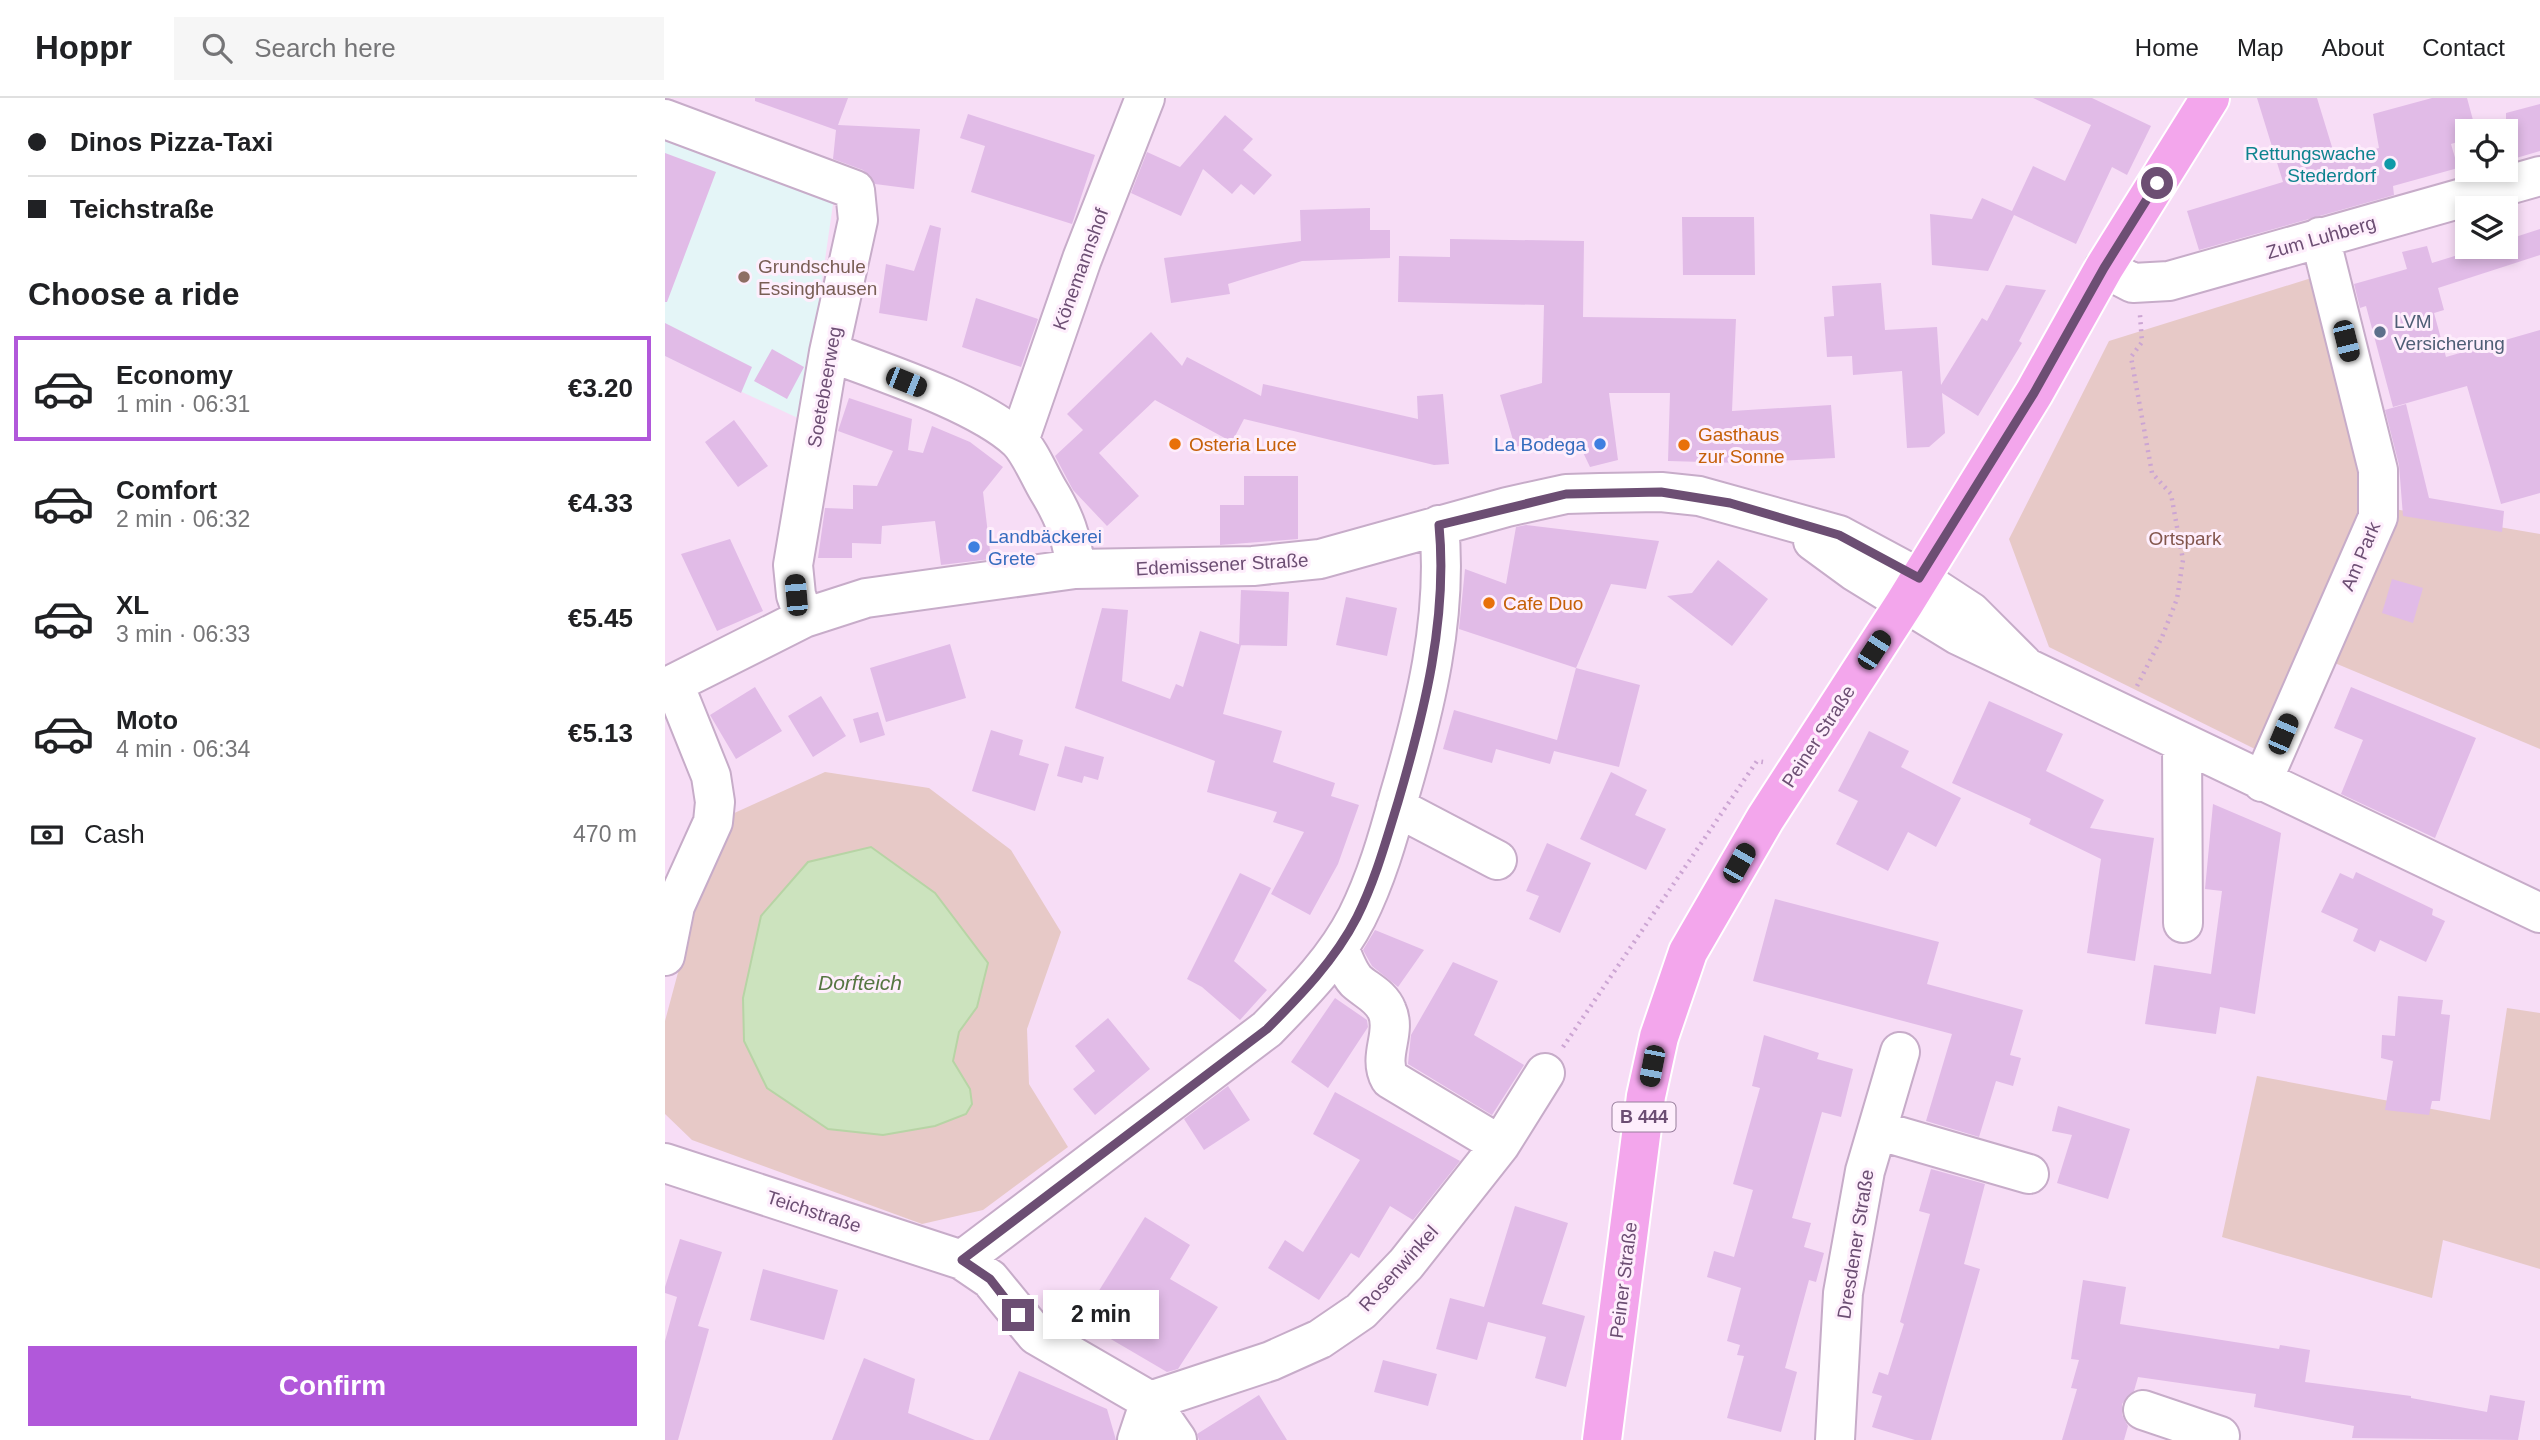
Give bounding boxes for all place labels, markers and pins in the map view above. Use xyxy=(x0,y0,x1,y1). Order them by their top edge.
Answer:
place label: Rettungswache Stederdorf xyxy=(2245,143,2377,186)
marker: Rettungswache Stederdorf xyxy=(2382,156,2398,172)
place label: Grundschule Essinghausen xyxy=(758,256,877,299)
marker: Grundschule Essinghausen xyxy=(736,269,752,285)
place label: LVM Versicherung xyxy=(2394,311,2505,354)
marker: LVM Versicherung xyxy=(2372,324,2388,340)
place label: Gasthaus zur Sonne xyxy=(1698,424,1785,467)
place label: Osteria Luce xyxy=(1189,434,1297,455)
place label: La Bodega xyxy=(1494,434,1586,455)
marker: Osteria Luce xyxy=(1167,436,1183,452)
marker: La Bodega xyxy=(1592,436,1608,452)
marker: Gasthaus zur Sonne xyxy=(1676,437,1692,453)
place label: Landbäckerei Grete xyxy=(988,526,1102,569)
marker: Landbäckerei Grete xyxy=(966,539,982,555)
place label: Cafe Duo xyxy=(1503,593,1583,614)
marker: Cafe Duo xyxy=(1481,595,1497,611)

